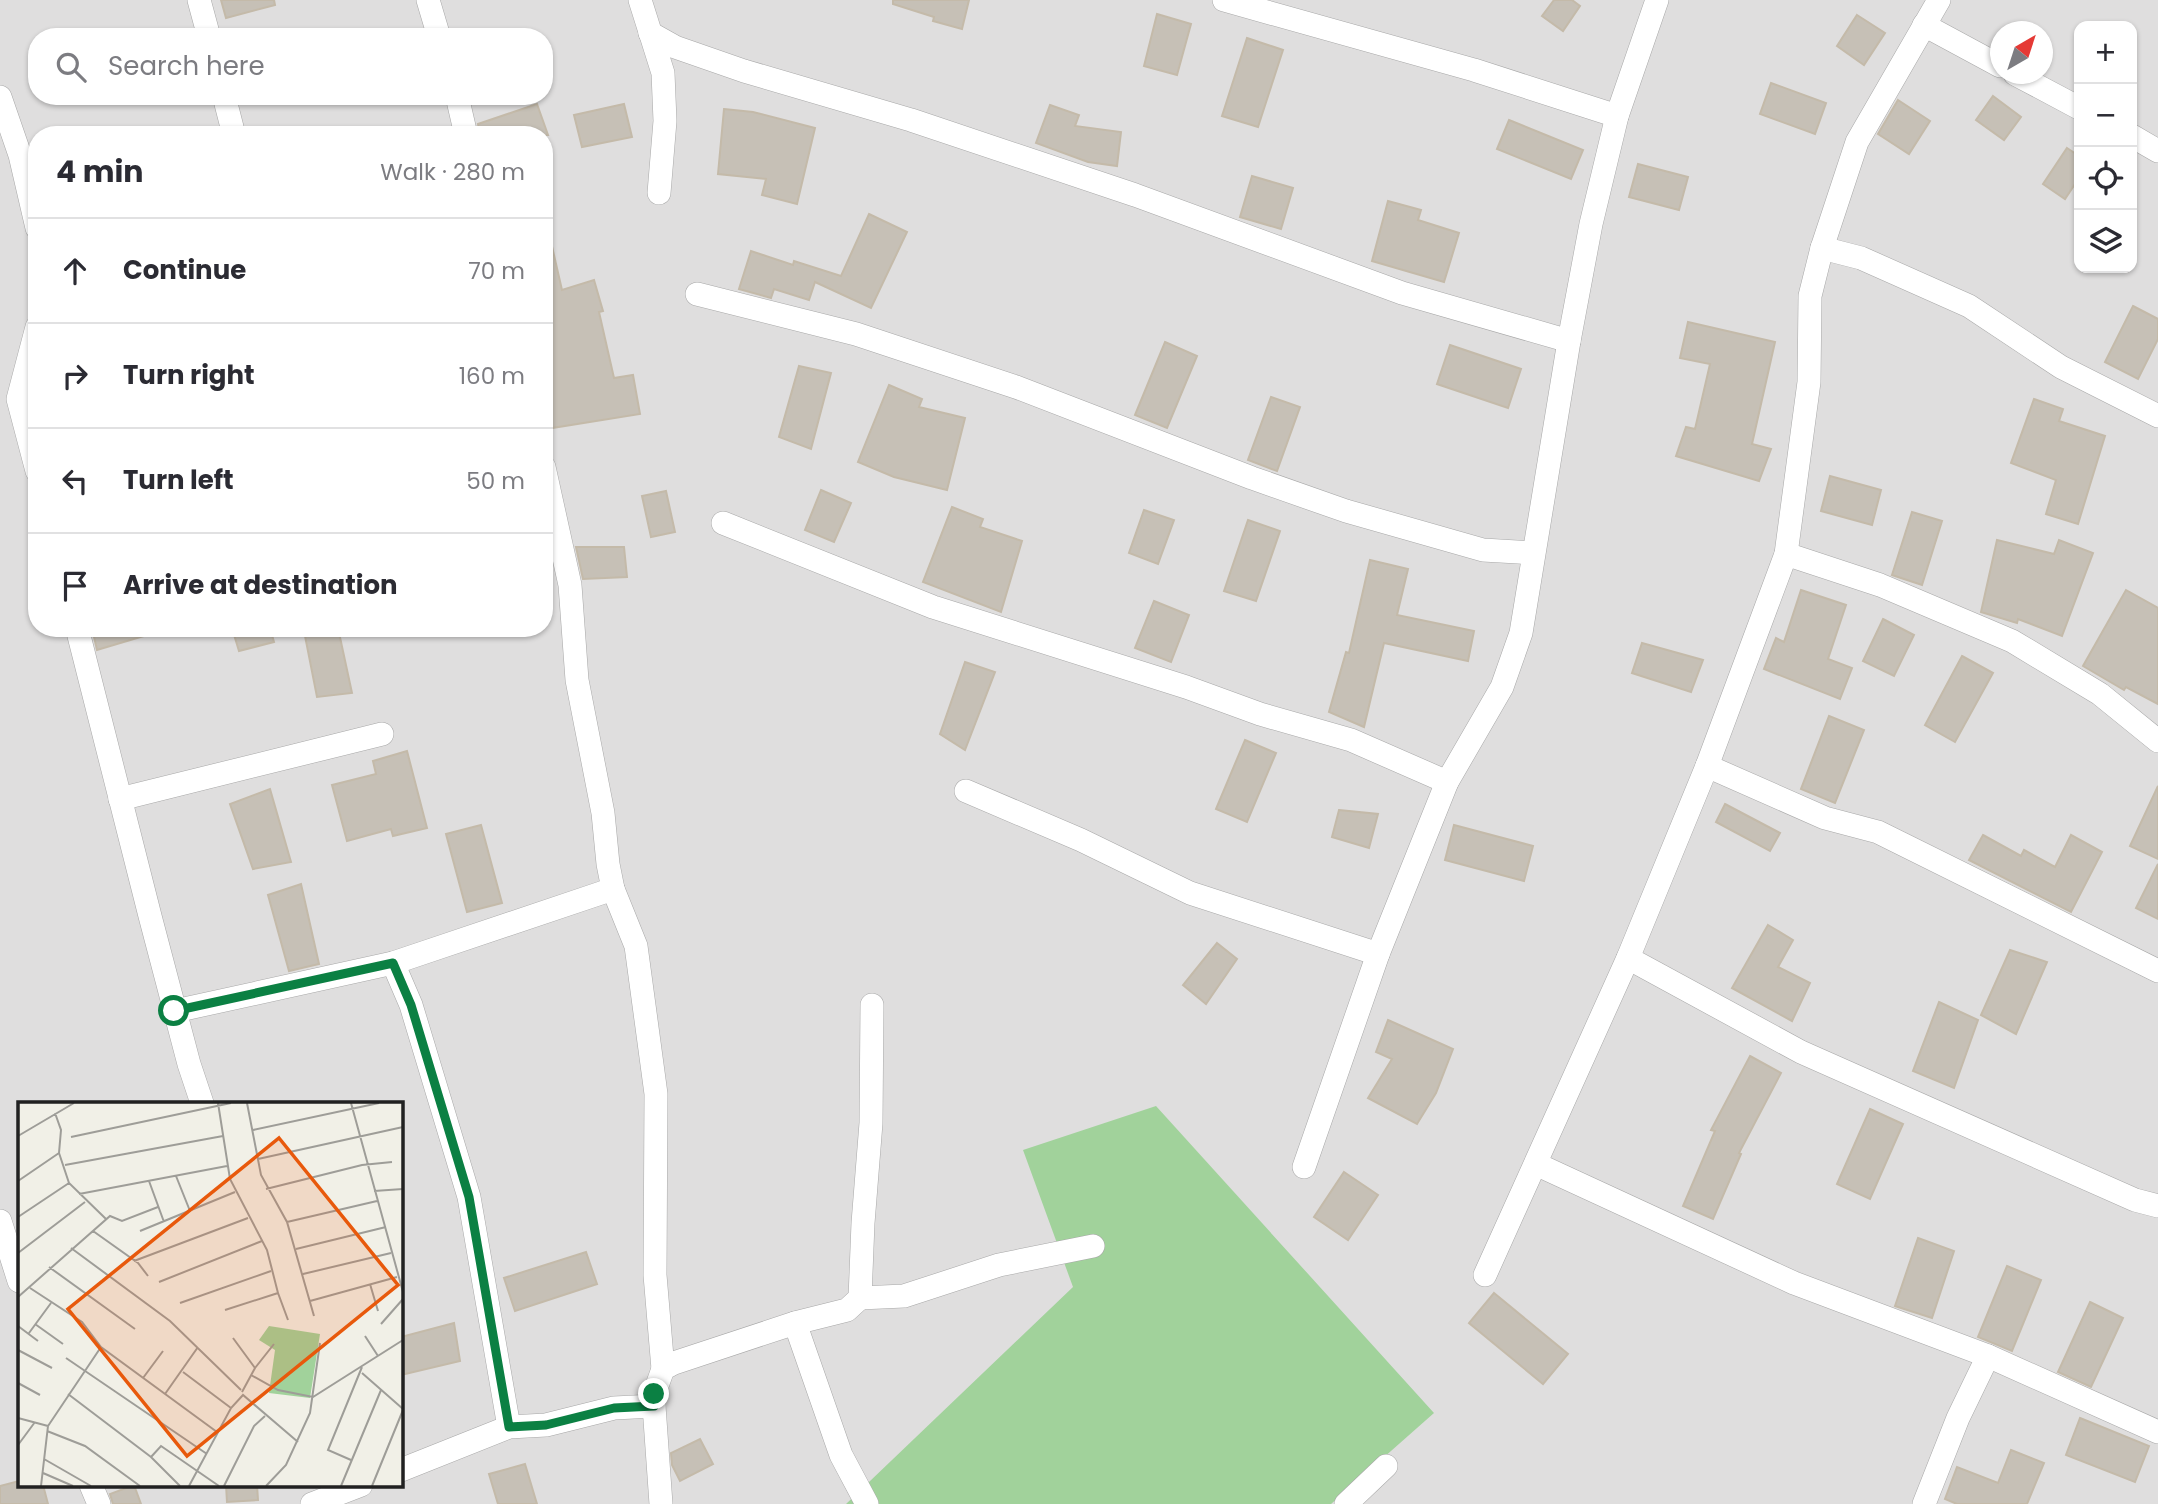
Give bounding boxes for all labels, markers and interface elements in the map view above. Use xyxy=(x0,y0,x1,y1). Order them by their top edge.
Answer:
north arrow xyxy=(1990,21,2053,84)
map controls xyxy=(2074,21,2137,273)
button: + xyxy=(2074,21,2137,84)
search box xyxy=(28,28,553,105)
icon: search xyxy=(52,48,90,86)
text: Search here xyxy=(108,48,265,84)
button: − xyxy=(2074,84,2137,147)
button: locate xyxy=(2074,147,2137,210)
text: 4 min xyxy=(56,150,144,193)
text: Walk · 280 m xyxy=(380,156,525,188)
button: layers xyxy=(2074,210,2137,273)
icon: ahead xyxy=(56,252,94,290)
text: Continue xyxy=(123,252,246,288)
text: 70 m xyxy=(468,255,525,287)
icon: right xyxy=(56,357,94,395)
text: Turn right xyxy=(123,357,255,393)
text: 160 m xyxy=(459,360,525,392)
icon: left xyxy=(56,462,94,500)
text: Turn left xyxy=(123,462,234,498)
text: 50 m xyxy=(466,465,525,497)
icon: arrive xyxy=(56,567,94,605)
text: Arrive at destination xyxy=(123,567,398,603)
route start xyxy=(158,995,189,1026)
inset map xyxy=(18,1102,402,1486)
route end xyxy=(638,1378,669,1409)

